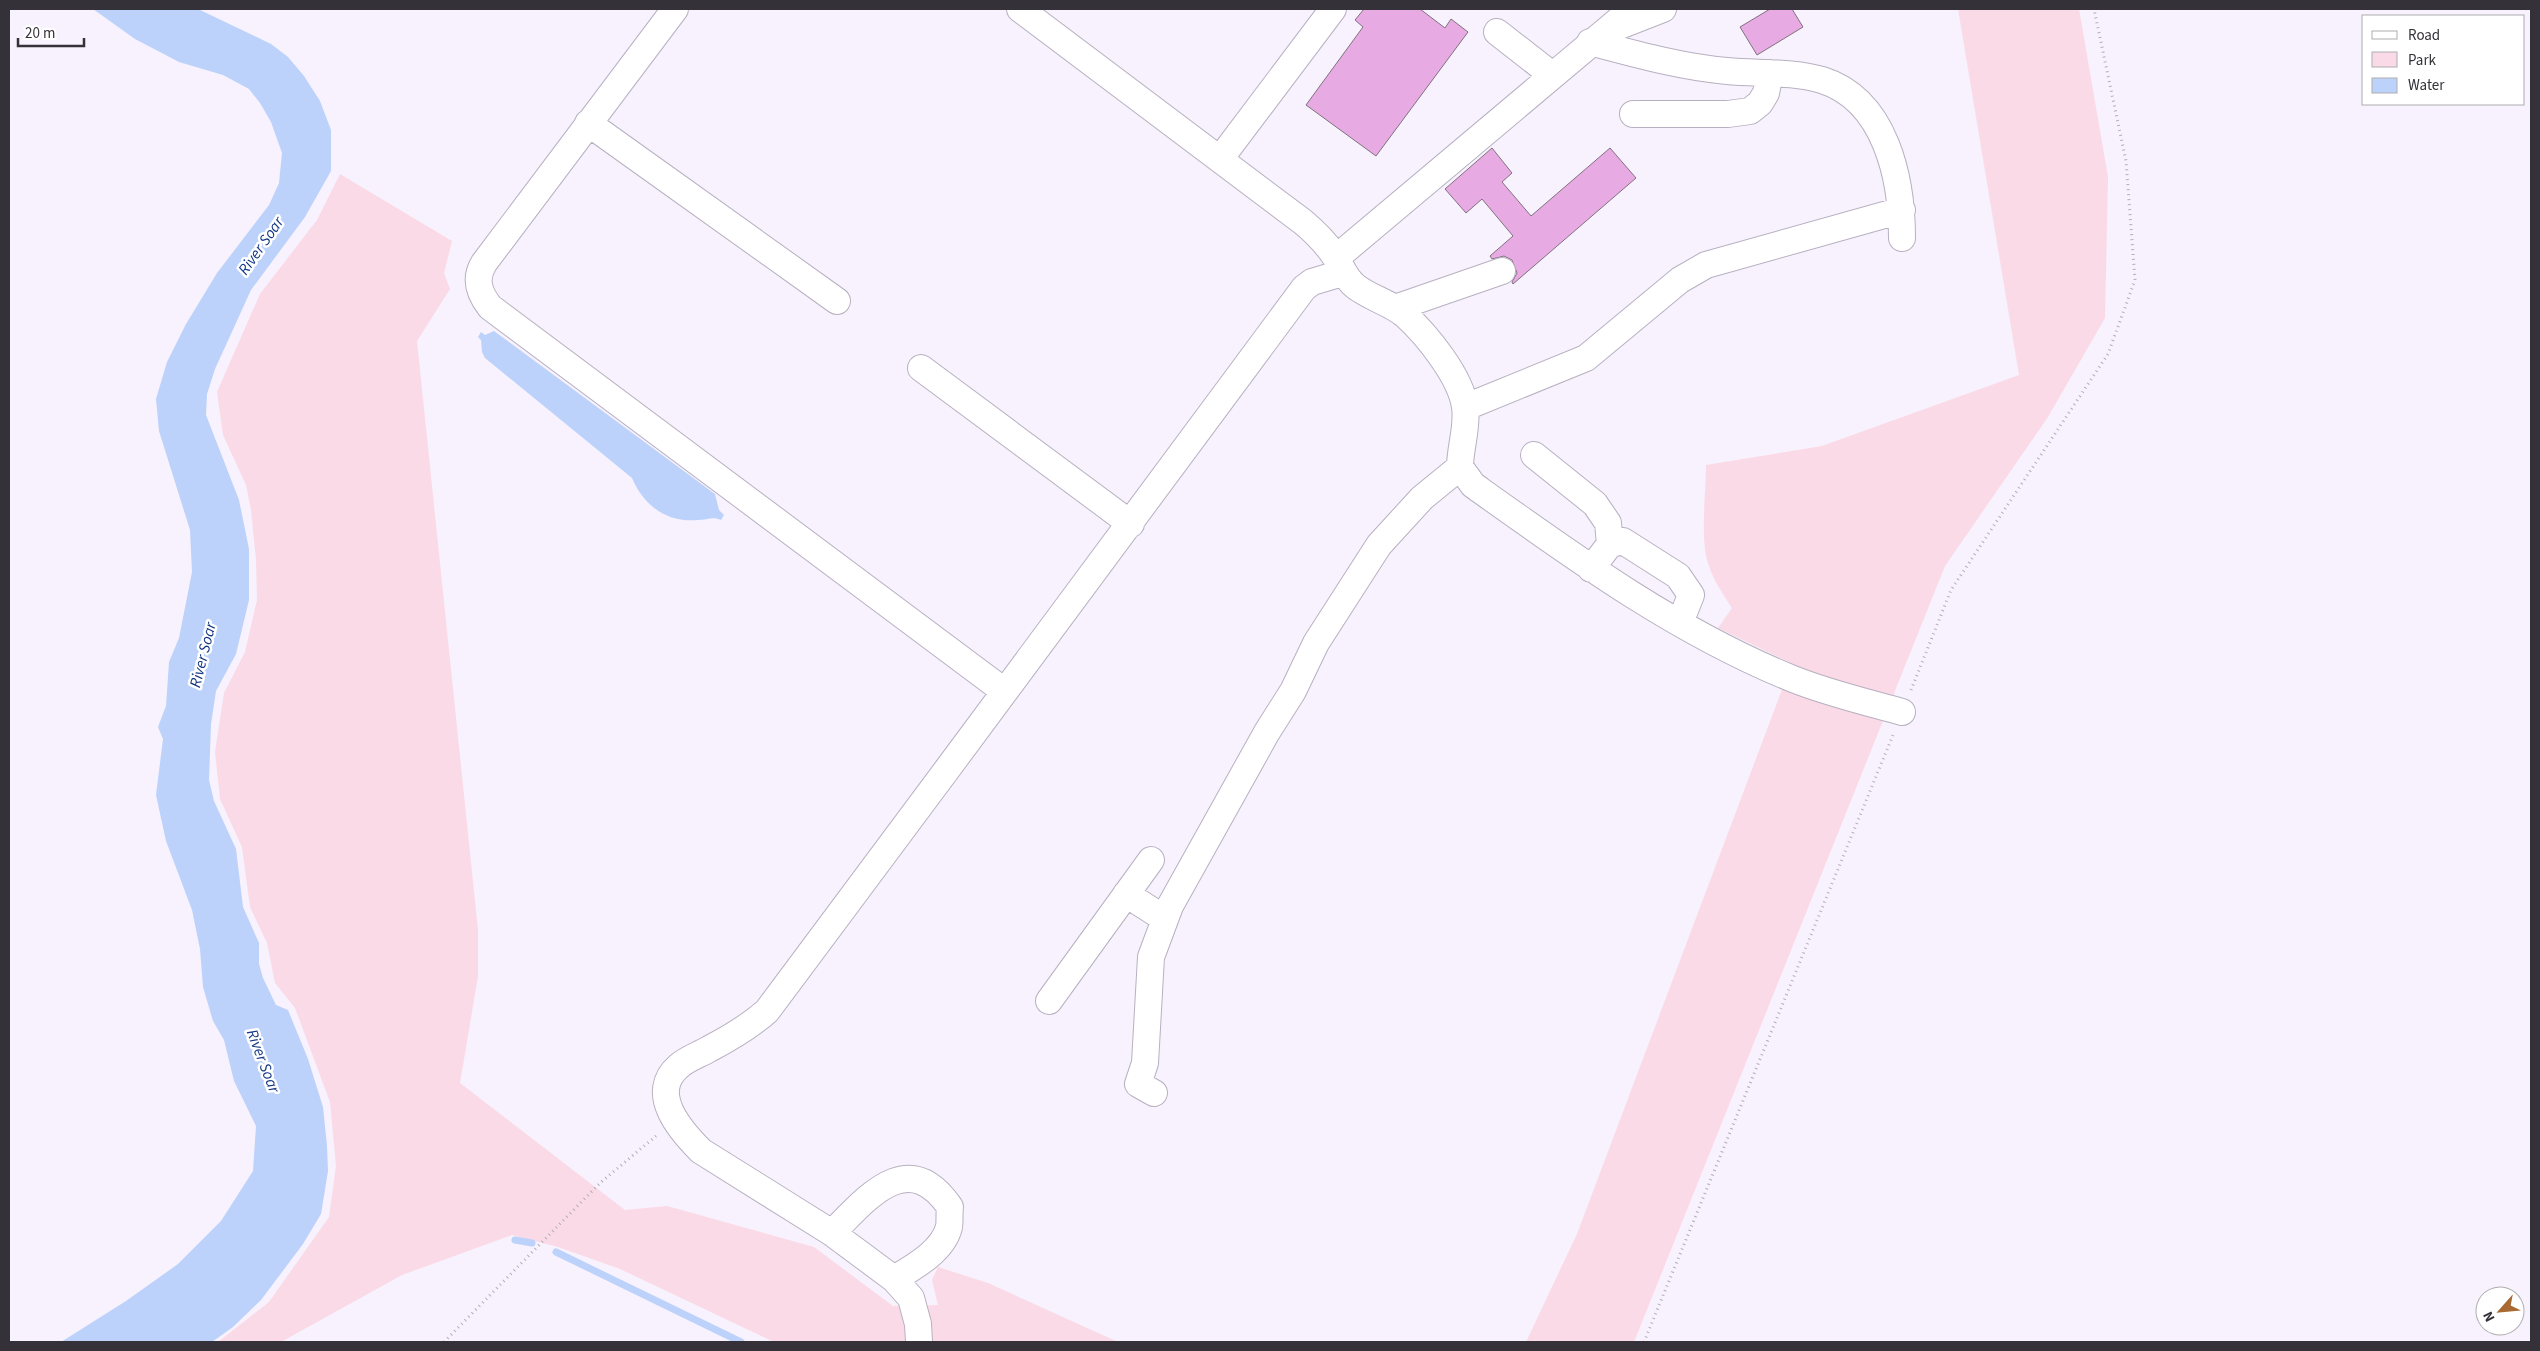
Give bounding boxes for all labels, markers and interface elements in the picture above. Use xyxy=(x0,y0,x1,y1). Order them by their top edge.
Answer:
scale bar xyxy=(18,15,84,47)
legend xyxy=(2362,15,2525,105)
text: 20 m xyxy=(25,23,55,44)
text: Road xyxy=(2408,25,2440,46)
text: Park xyxy=(2408,50,2437,71)
text: Water xyxy=(2408,75,2445,96)
water label: River Soar xyxy=(233,211,290,280)
water label: River Soar xyxy=(184,619,222,690)
water label: River Soar xyxy=(241,1026,286,1097)
north arrow xyxy=(2475,1286,2525,1336)
text: N xyxy=(2478,1308,2500,1325)

